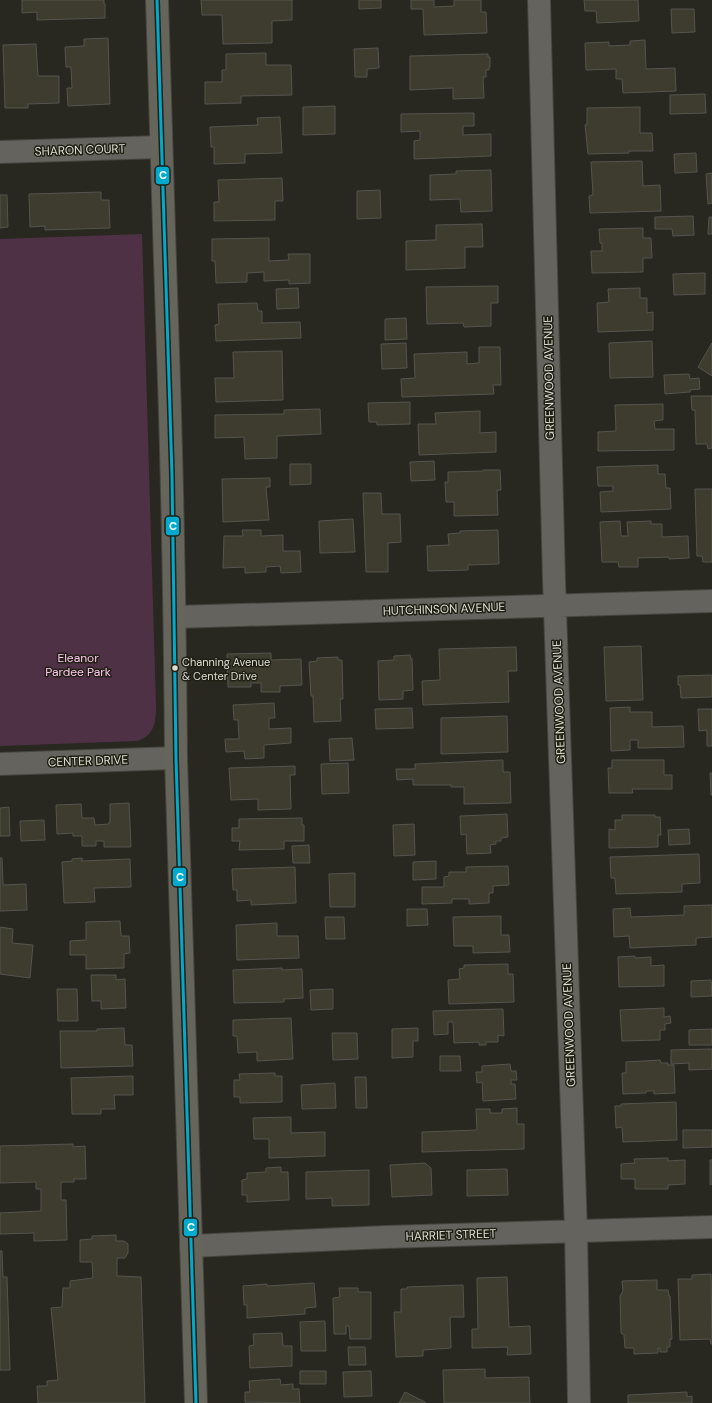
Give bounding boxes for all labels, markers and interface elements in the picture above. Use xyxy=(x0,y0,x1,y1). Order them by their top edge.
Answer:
street label: SHARON COURT xyxy=(34,140,126,160)
line badge: C xyxy=(155,166,170,185)
text: C xyxy=(159,168,167,182)
street label: GREENWOOD AVENUE xyxy=(540,316,558,440)
line badge: C xyxy=(165,516,180,536)
text: C xyxy=(169,519,177,533)
street label: HUTCHINSON AVENUE xyxy=(383,599,506,619)
street label: GREENWOOD AVENUE xyxy=(549,640,569,764)
park label: Eleanor Pardee Park xyxy=(45,650,111,680)
place label: Channing Avenue & Center Drive xyxy=(182,655,270,683)
marker: Channing Avenue & Center Drive xyxy=(170,663,180,673)
street label: CENTER DRIVE xyxy=(47,752,129,770)
line badge: C xyxy=(172,867,187,887)
text: C xyxy=(176,870,184,884)
street label: GREENWOOD AVENUE xyxy=(559,963,579,1087)
line badge: C xyxy=(183,1218,198,1237)
text: C xyxy=(187,1220,195,1234)
street label: HARRIET STREET xyxy=(405,1225,497,1245)

